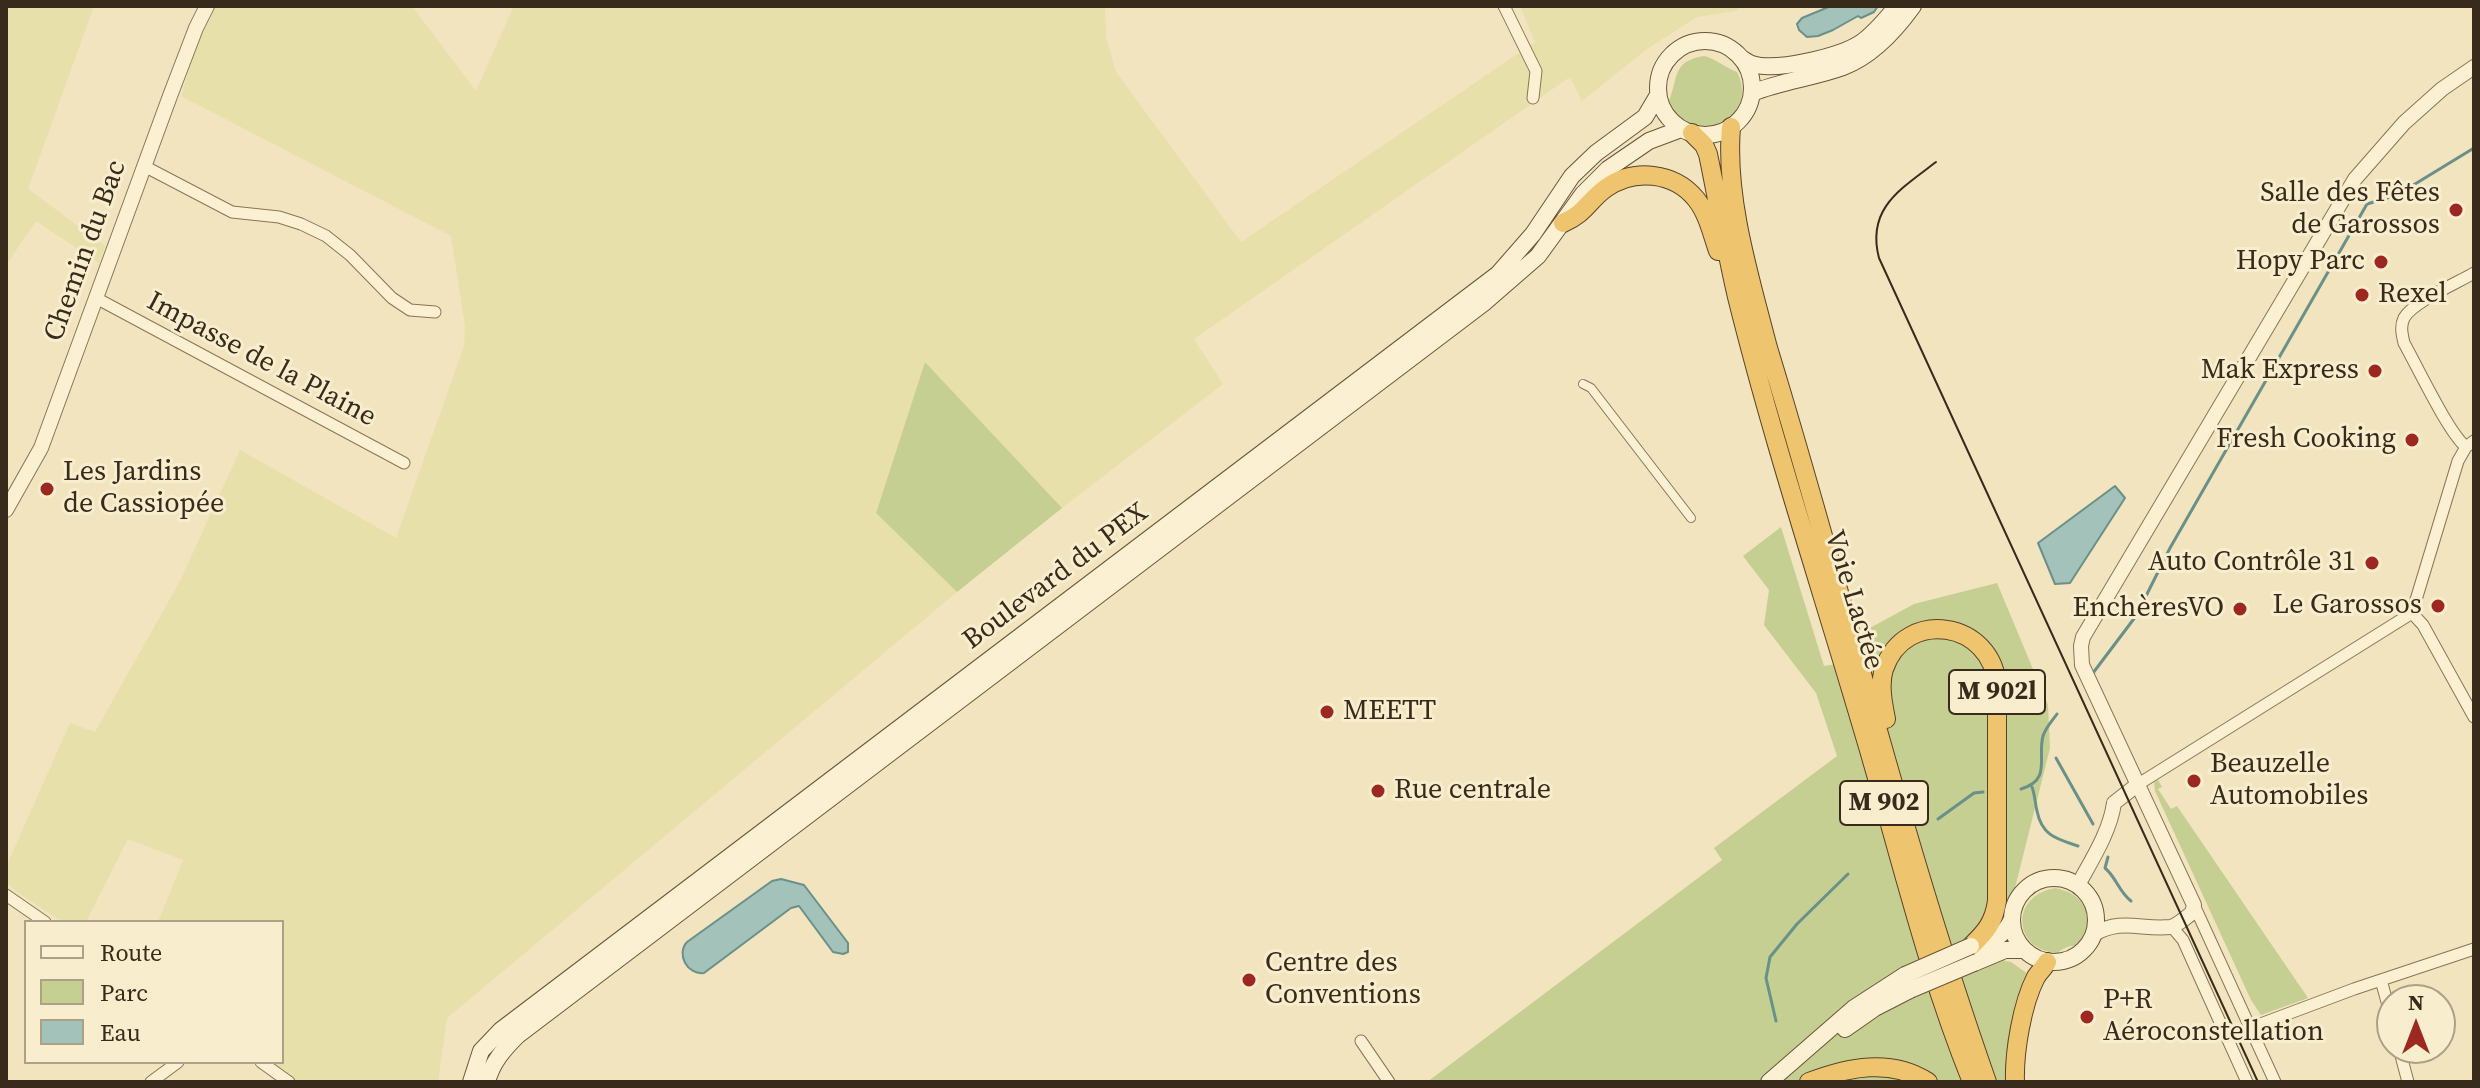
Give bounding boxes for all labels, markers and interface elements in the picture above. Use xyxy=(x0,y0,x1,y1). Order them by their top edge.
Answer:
street label: Chemin du Bac xyxy=(38,156,134,346)
place label: Salle des Fêtes de Garossos xyxy=(2260,177,2440,243)
marker: Salle des Fêtes de Garossos xyxy=(2447,201,2465,219)
place label: Hopy Parc xyxy=(2236,245,2365,279)
marker: Hopy Parc xyxy=(2372,253,2390,271)
place label: Rexel xyxy=(2378,278,2447,312)
street label: Impasse de la Plaine xyxy=(141,285,381,435)
marker: Rexel xyxy=(2353,286,2371,304)
place label: Mak Express xyxy=(2201,354,2359,388)
marker: Mak Express xyxy=(2366,362,2384,380)
place label: Fresh Cooking xyxy=(2216,423,2396,457)
marker: Fresh Cooking xyxy=(2403,431,2421,449)
place label: Les Jardins de Cassiopée xyxy=(63,456,224,522)
marker: Les Jardins de Cassiopée xyxy=(38,480,56,498)
street label: Boulevard du PEX xyxy=(957,497,1155,657)
street label: Voie Lactée xyxy=(1816,526,1890,674)
place label: Auto Contrôle 31 xyxy=(2148,546,2356,580)
marker: Auto Contrôle 31 xyxy=(2363,554,2381,572)
place label: Le Garossos xyxy=(2273,589,2422,623)
place label: EnchèresVO xyxy=(2072,592,2224,626)
marker: Le Garossos xyxy=(2429,597,2447,615)
marker: EnchèresVO xyxy=(2231,600,2249,618)
road number: M 902l xyxy=(1949,670,2045,714)
place label: MEETT xyxy=(1343,695,1436,729)
marker: MEETT xyxy=(1318,703,1336,721)
place label: Beauzelle Automobiles xyxy=(2210,748,2368,814)
marker: Beauzelle Automobiles xyxy=(2185,772,2203,790)
place label: Rue centrale xyxy=(1394,774,1551,808)
road number: M 902 xyxy=(1840,781,1928,825)
marker: Rue centrale xyxy=(1369,782,1387,800)
legend xyxy=(24,920,284,1064)
text: Route xyxy=(100,936,162,969)
place label: Centre des Conventions xyxy=(1265,947,1421,1013)
marker: Centre des Conventions xyxy=(1240,971,1258,989)
text: Parc xyxy=(100,976,148,1009)
place label: P+R Aéroconstellation xyxy=(2103,984,2324,1050)
north arrow xyxy=(2376,984,2456,1064)
text: N xyxy=(2408,987,2424,1017)
marker: P+R Aéroconstellation xyxy=(2078,1008,2096,1026)
text: Eau xyxy=(100,1016,141,1049)

